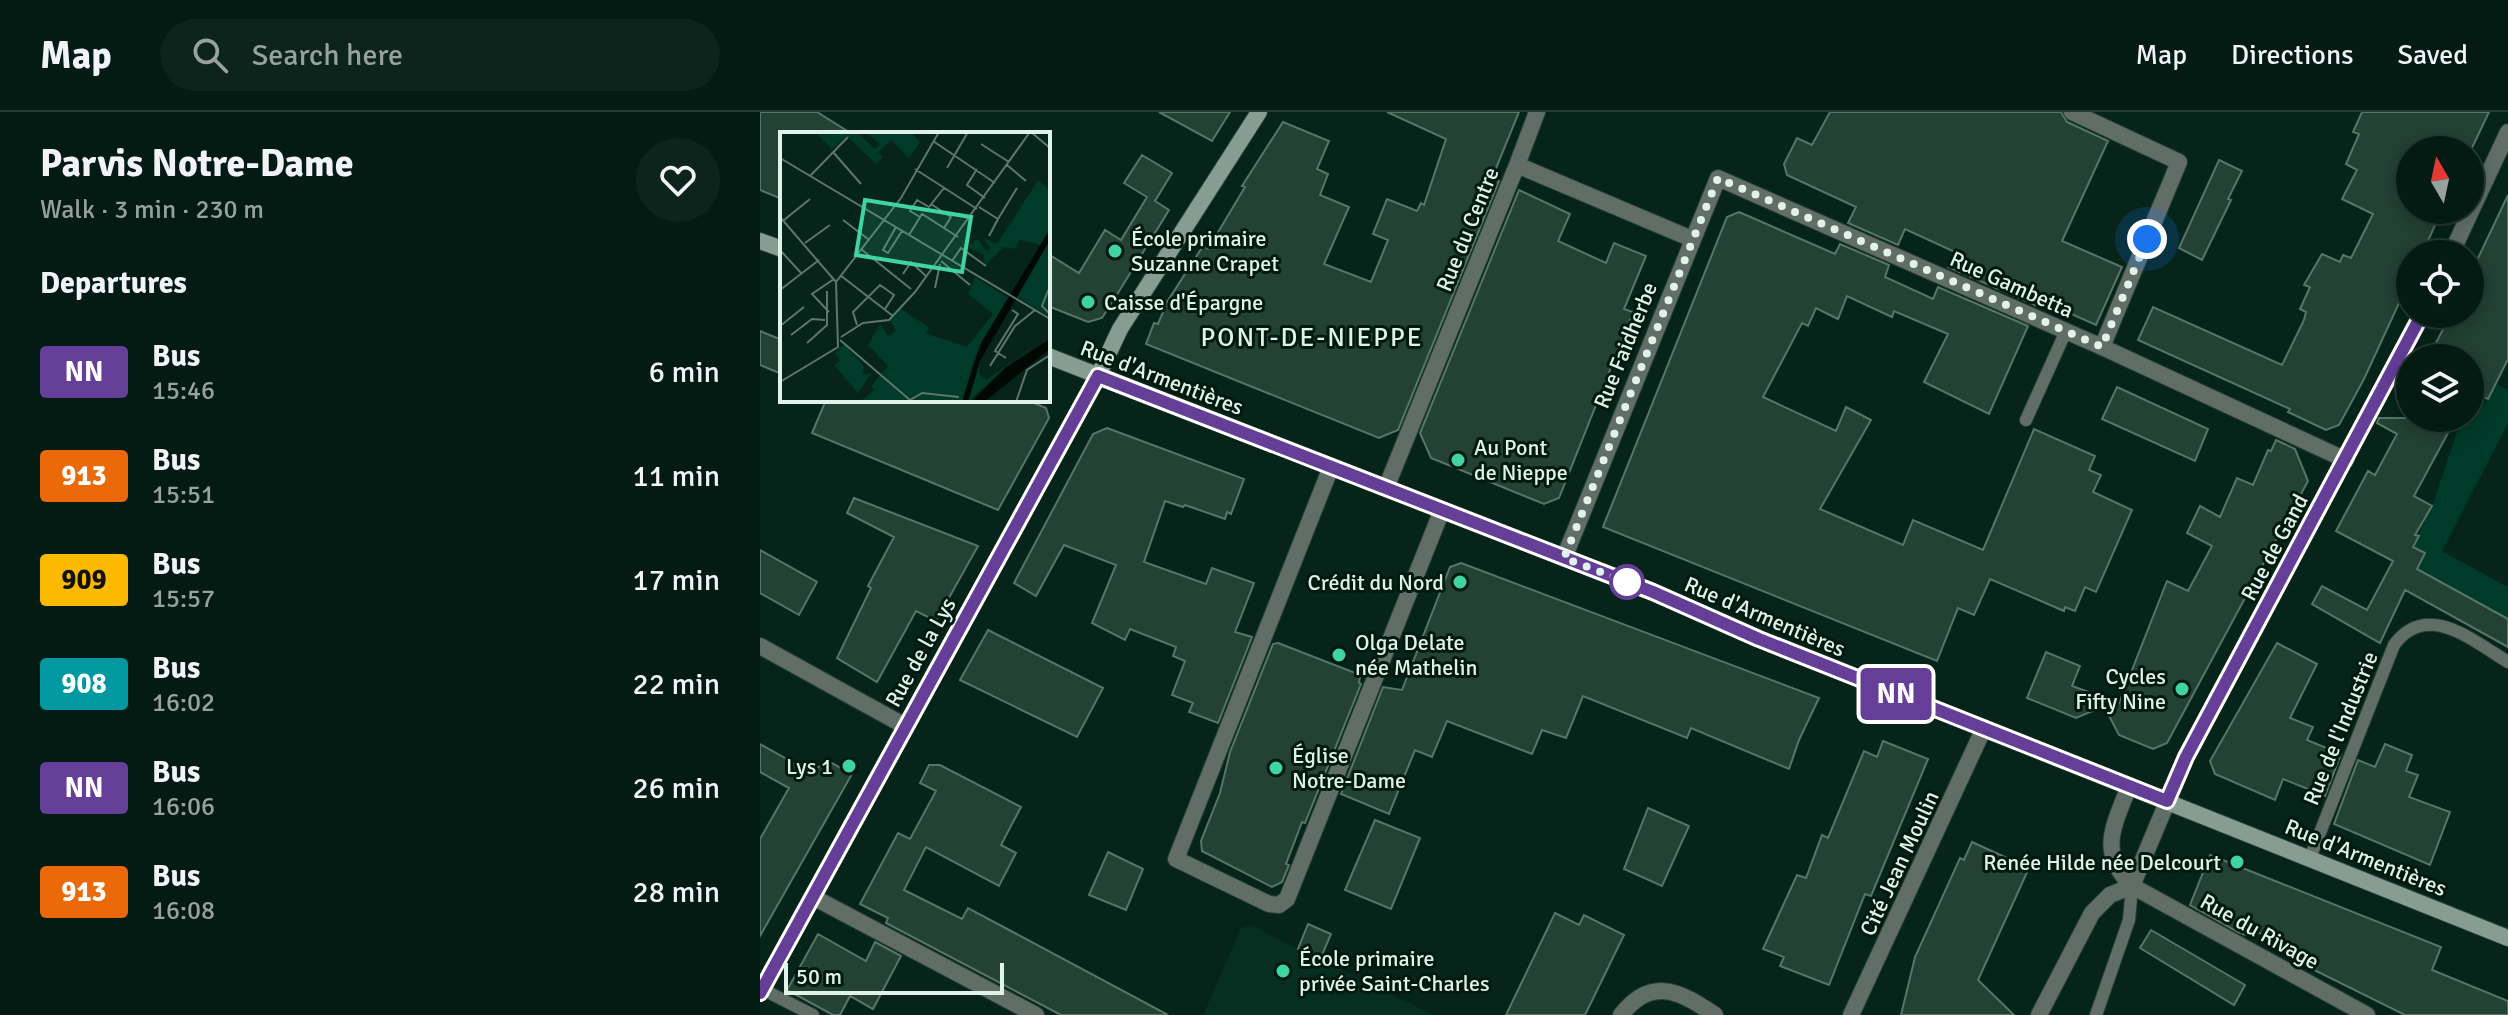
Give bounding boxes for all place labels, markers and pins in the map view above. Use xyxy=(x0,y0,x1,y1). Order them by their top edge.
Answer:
place label: École primaire Suzanne Crapet xyxy=(1131,225,1279,277)
marker: École primaire Suzanne Crapet xyxy=(1106,242,1124,260)
place label: Caisse d'Épargne xyxy=(1104,289,1263,316)
marker: Caisse d'Épargne xyxy=(1079,293,1097,311)
place label: Au Pont de Nieppe xyxy=(1474,434,1568,486)
marker: Au Pont de Nieppe xyxy=(1449,451,1467,469)
unlabelled marker xyxy=(1610,565,1644,599)
place label: Crédit du Nord xyxy=(1308,569,1444,596)
marker: Crédit du Nord xyxy=(1451,573,1469,591)
place label: Olga Delate née Mathelin xyxy=(1355,629,1478,681)
marker: Olga Delate née Mathelin xyxy=(1330,646,1348,664)
place label: Cycles Fifty Nine xyxy=(2075,663,2166,715)
marker: Cycles Fifty Nine xyxy=(2173,680,2191,698)
place label: Église Notre-Dame xyxy=(1292,742,1406,794)
place label: Lys 1 xyxy=(786,753,833,780)
marker: Lys 1 xyxy=(840,757,858,775)
marker: Église Notre-Dame xyxy=(1267,759,1285,777)
place label: Renée Hilde née Delcourt xyxy=(1983,849,2221,876)
marker: Renée Hilde née Delcourt xyxy=(2228,853,2246,871)
place label: École primaire privée Saint-Charles xyxy=(1299,945,1490,997)
marker: École primaire privée Saint-Charles xyxy=(1274,962,1292,980)

